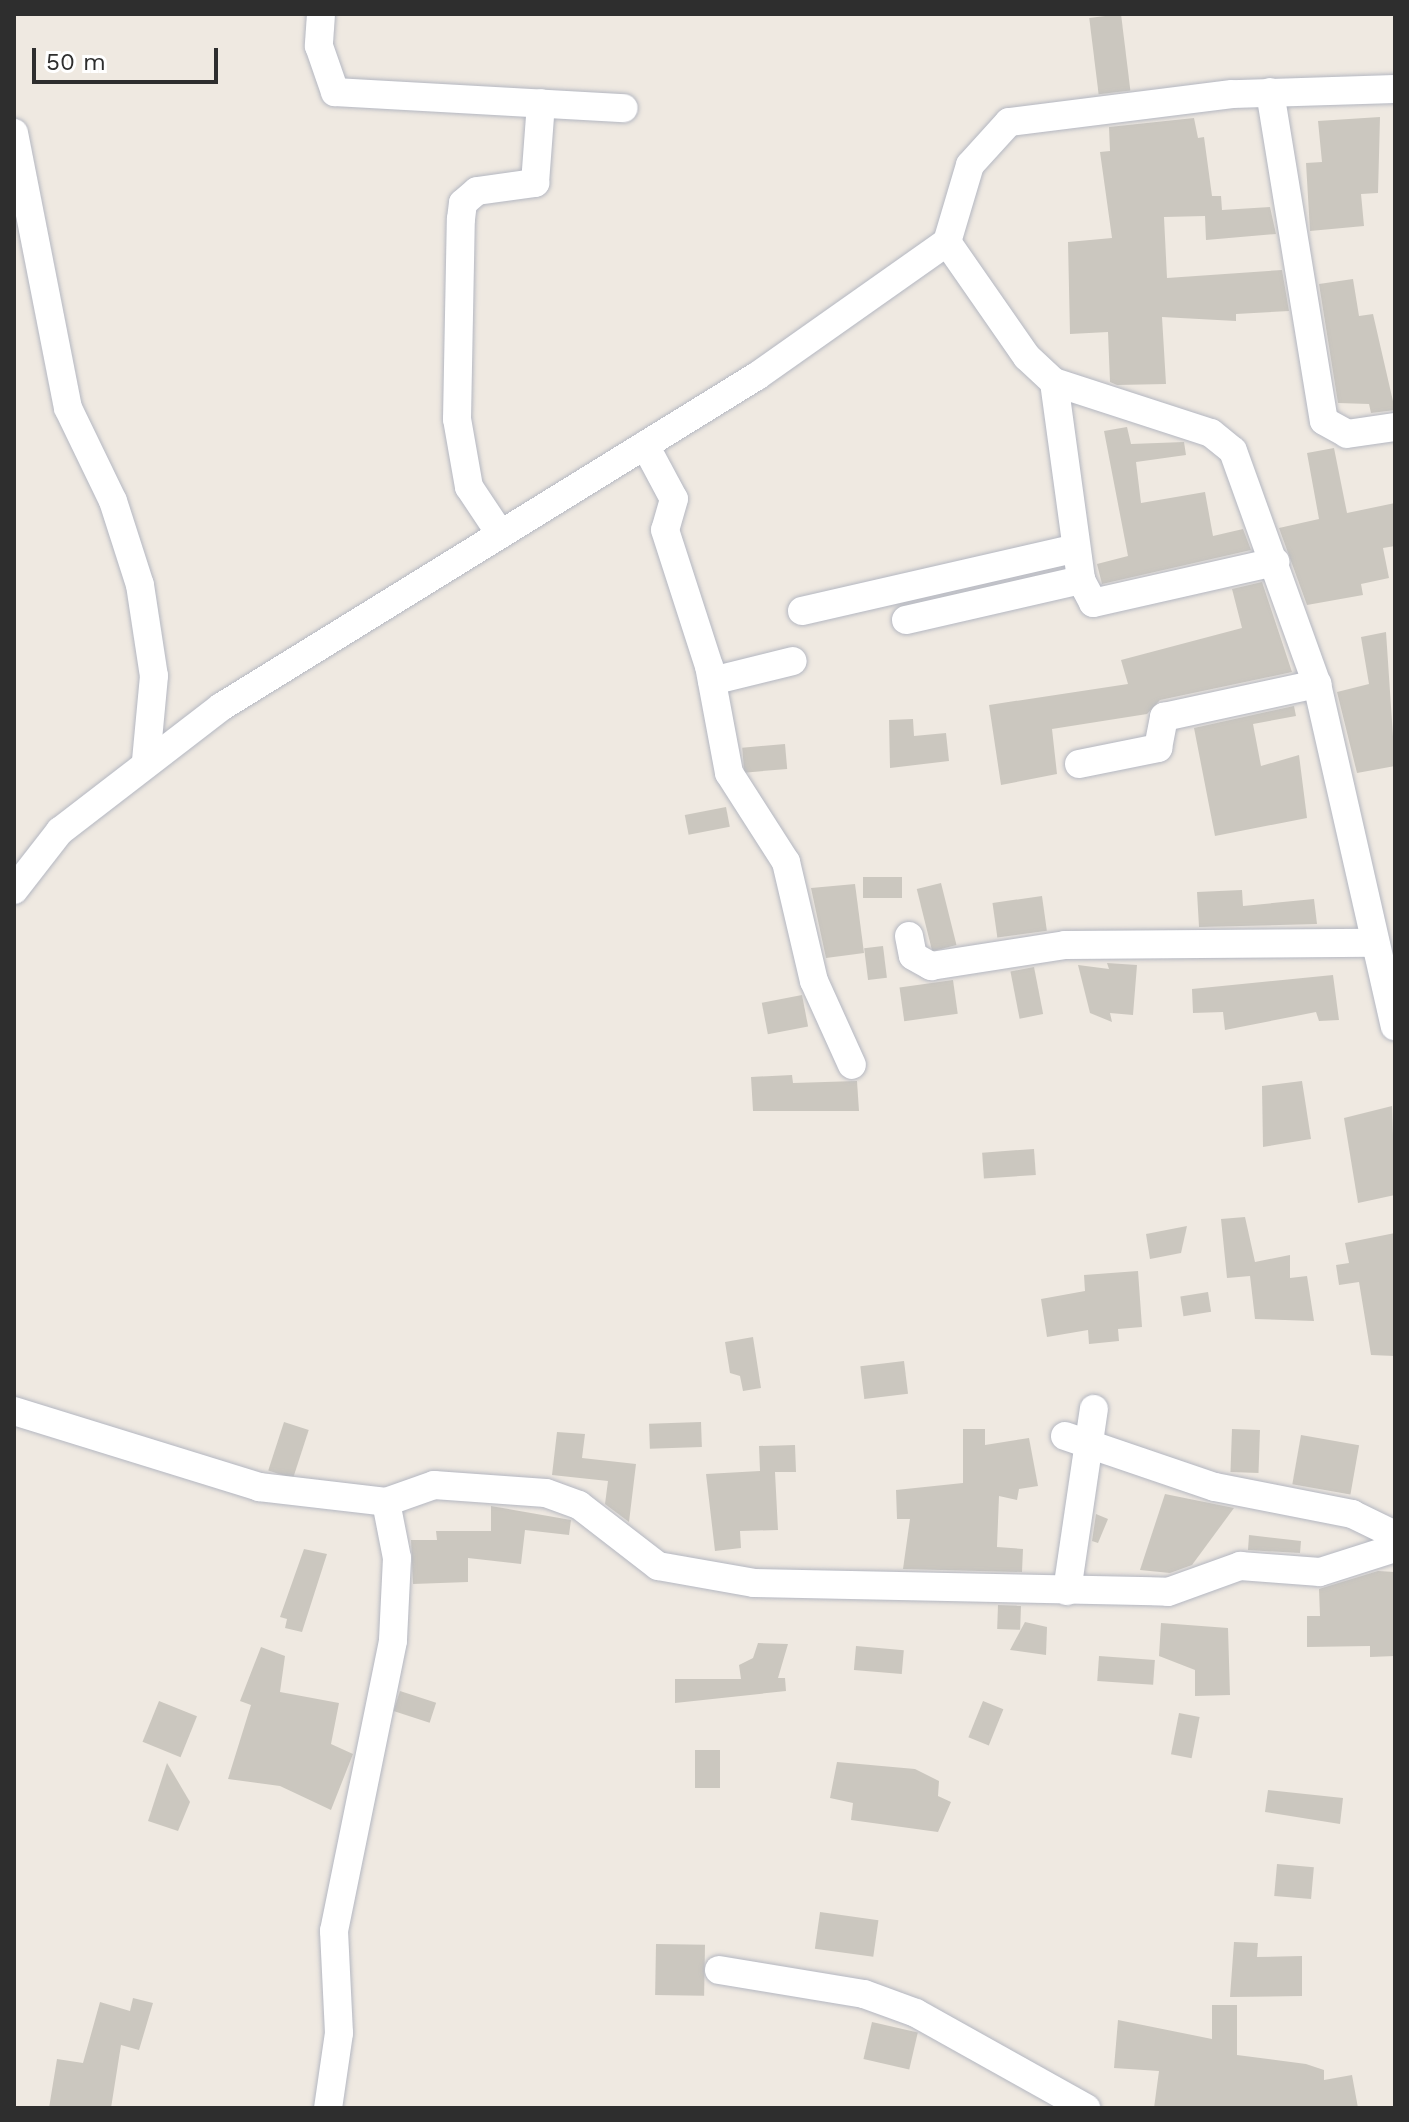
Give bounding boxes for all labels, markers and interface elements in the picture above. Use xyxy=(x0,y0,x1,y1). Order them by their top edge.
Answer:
scale bar xyxy=(36,32,222,82)
text: 50 m xyxy=(46,48,106,76)

